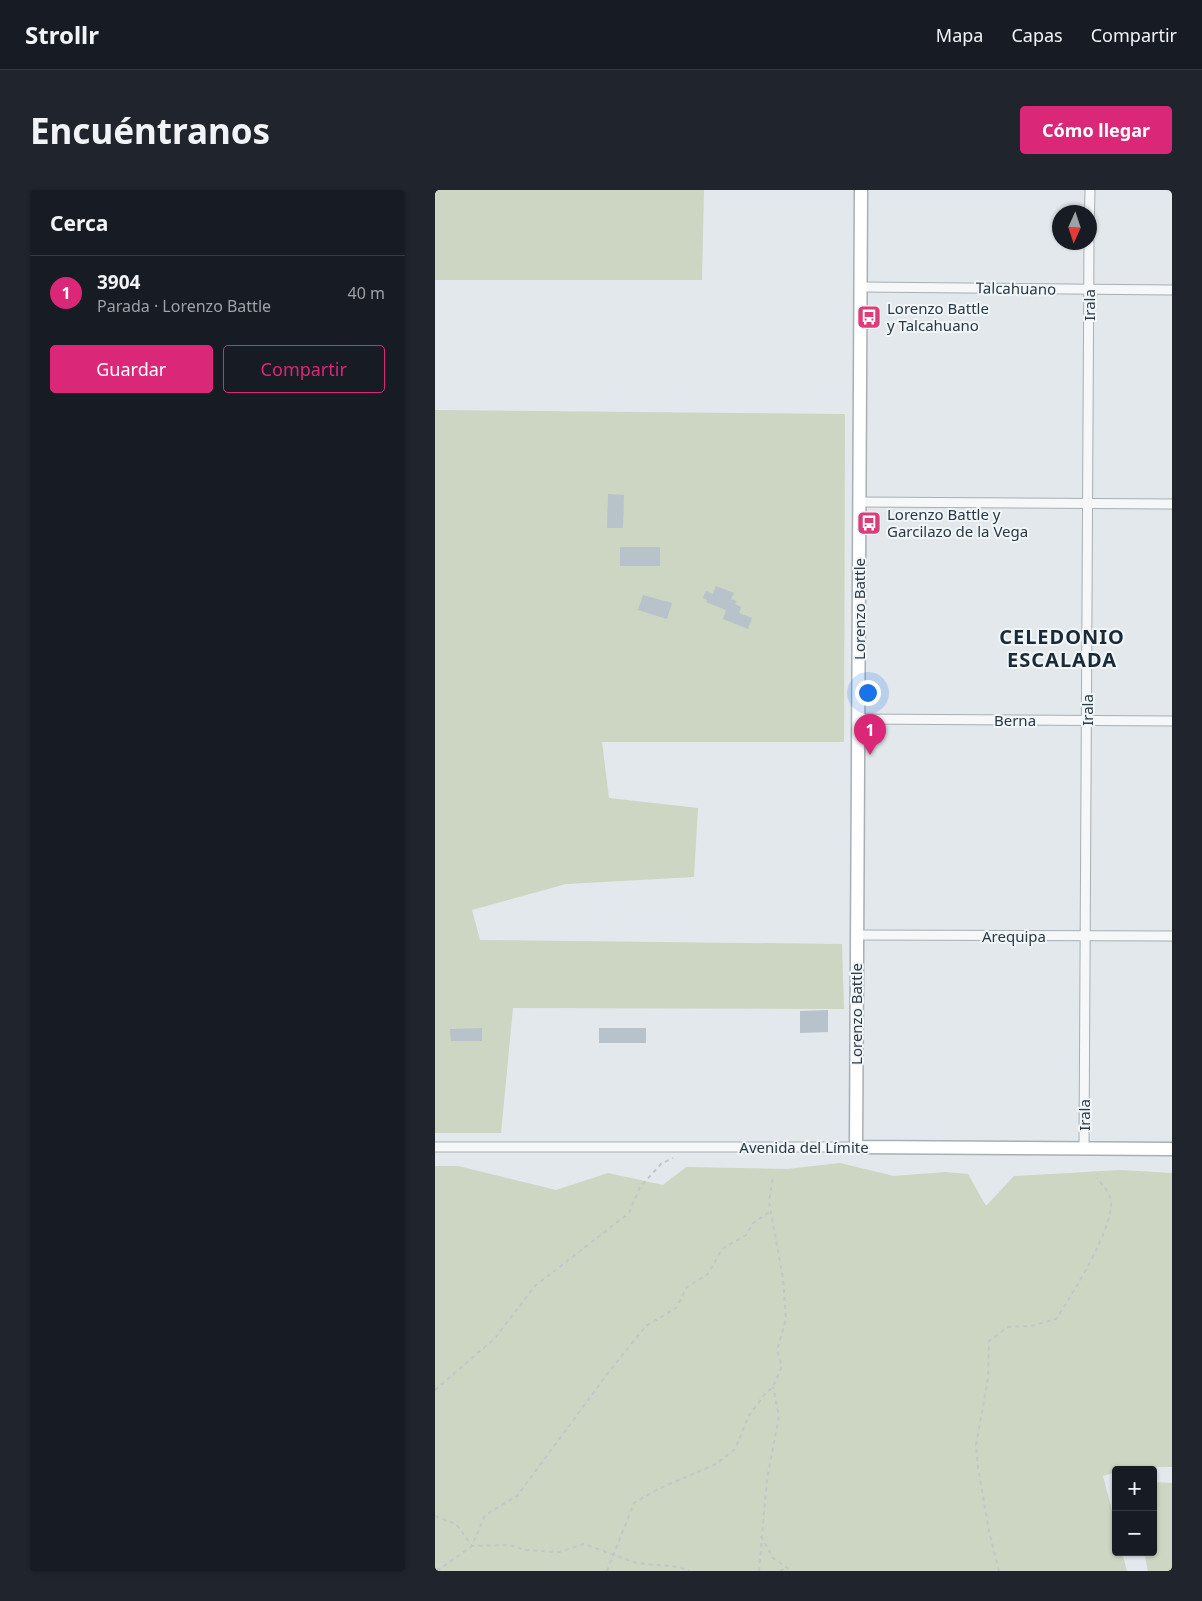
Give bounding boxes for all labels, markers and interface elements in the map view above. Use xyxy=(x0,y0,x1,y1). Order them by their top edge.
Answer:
text: Strollr xyxy=(25,18,99,51)
text: Mapa xyxy=(936,23,983,47)
text: Capas xyxy=(1011,23,1063,47)
text: Compartir xyxy=(1091,23,1177,47)
button: Cómo llegar xyxy=(1020,106,1172,154)
text: Encuéntranos xyxy=(30,107,270,154)
north arrow xyxy=(1052,205,1097,250)
text: Cerca xyxy=(50,209,108,237)
text: 3904 xyxy=(97,269,140,295)
street label: Talcahuano xyxy=(976,277,1056,299)
text: 1 xyxy=(61,282,71,304)
text: 40 m xyxy=(348,282,385,304)
street label: Irala xyxy=(1079,289,1099,321)
text: Parada · Lorenzo Battle xyxy=(97,295,271,317)
place label: Lorenzo Battle y Talcahuano xyxy=(887,298,989,335)
bus stop icon: Lorenzo Battle y Talcahuano xyxy=(856,304,882,330)
button: Guardar xyxy=(50,345,213,393)
button: Compartir xyxy=(223,345,385,393)
place label: Lorenzo Battle y Garcilazo de la Vega xyxy=(887,504,1028,541)
bus stop icon: Lorenzo Battle y Garcilazo de la Vega xyxy=(856,510,882,536)
street label: Lorenzo Battle xyxy=(849,558,869,660)
district label: CELEDONIO ESCALADA xyxy=(999,623,1125,673)
your location xyxy=(855,680,881,706)
street label: Irala xyxy=(1077,694,1097,726)
street label: Berna xyxy=(994,710,1036,730)
pin: 1 xyxy=(854,714,886,755)
street label: Arequipa xyxy=(982,926,1046,946)
street label: Lorenzo Battle xyxy=(846,963,866,1065)
street label: Irala xyxy=(1074,1099,1094,1131)
street label: Avenida del Límite xyxy=(739,1137,869,1157)
map controls xyxy=(1112,1466,1157,1556)
button: + xyxy=(1112,1466,1157,1511)
button: − xyxy=(1112,1511,1157,1556)

